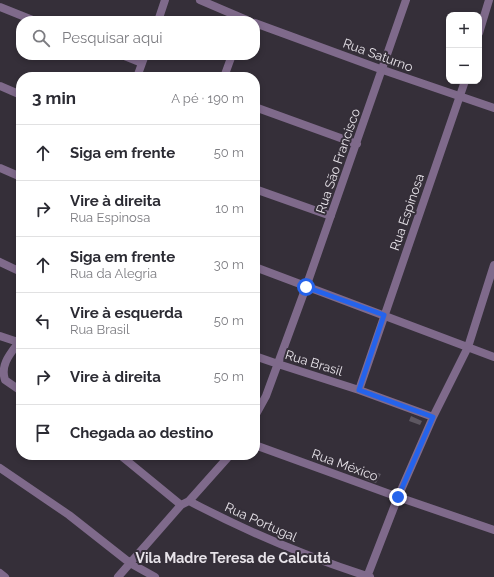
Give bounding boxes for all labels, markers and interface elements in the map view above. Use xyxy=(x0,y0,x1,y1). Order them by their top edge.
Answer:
map controls xyxy=(446,12,482,84)
button: + xyxy=(446,12,482,48)
search box xyxy=(16,16,260,60)
icon: search xyxy=(30,27,52,49)
text: Pesquisar aqui xyxy=(62,29,162,47)
street label: Rua Saturno xyxy=(341,35,415,75)
button: − xyxy=(446,48,482,84)
text: 3 min xyxy=(32,88,76,108)
text: A pé · 190 m xyxy=(171,91,244,106)
street label: Rua São Francisco xyxy=(313,106,363,215)
icon: ahead xyxy=(32,142,54,164)
text: Siga em frente xyxy=(70,144,175,162)
text: 50 m xyxy=(214,145,244,160)
street label: Rua Espinosa xyxy=(387,172,427,252)
text: Vire à direita xyxy=(70,192,161,210)
icon: right xyxy=(32,198,54,220)
text: 10 m xyxy=(215,201,244,216)
text: Rua Espinosa xyxy=(70,210,150,225)
text: Siga em frente xyxy=(70,248,175,266)
icon: ahead xyxy=(32,254,54,276)
text: 30 m xyxy=(214,257,244,272)
text: Rua da Alegria xyxy=(70,266,157,281)
route start xyxy=(297,278,315,296)
text: Vire à esquerda xyxy=(70,304,183,322)
icon: left xyxy=(32,310,54,332)
text: 50 m xyxy=(214,313,244,328)
text: Rua Brasil xyxy=(70,322,129,337)
street label: Rua Brasil xyxy=(283,347,345,379)
icon: right xyxy=(32,366,54,388)
text: Vire à direita xyxy=(70,368,161,386)
text: 50 m xyxy=(214,369,244,384)
icon: arrive xyxy=(32,422,54,444)
text: Chegada ao destino xyxy=(70,424,213,442)
street label: Rua México xyxy=(310,446,380,484)
route end xyxy=(389,488,407,506)
street label: Rua Portugal xyxy=(223,499,300,545)
district label: Vila Madre Teresa de Calcutá xyxy=(135,550,331,566)

